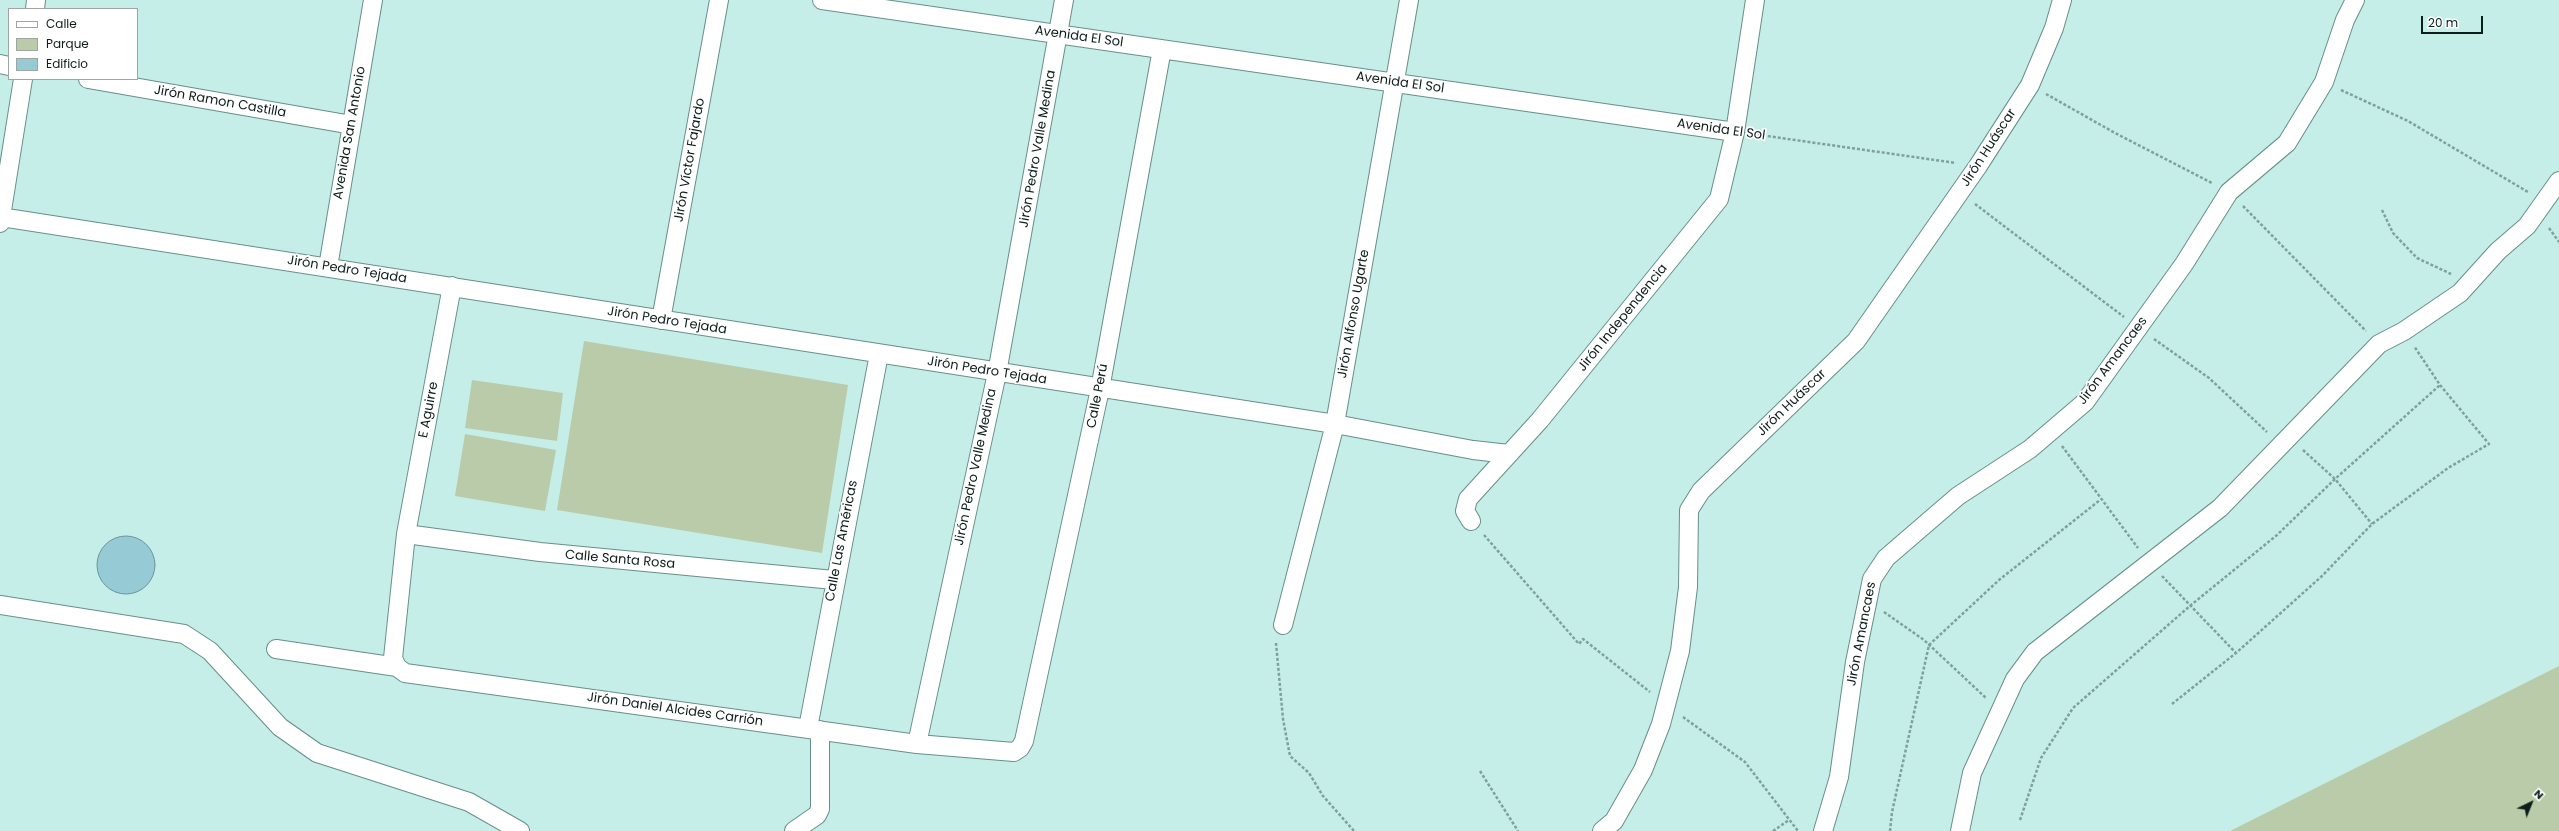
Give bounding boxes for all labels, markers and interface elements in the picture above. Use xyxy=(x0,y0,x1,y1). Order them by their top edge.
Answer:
legend xyxy=(8,8,138,80)
scale bar xyxy=(2423,8,2485,34)
text: 20 m xyxy=(2428,14,2458,31)
text: Calle xyxy=(46,15,77,32)
street label: Avenida El Sol xyxy=(1034,23,1124,51)
text: Parque xyxy=(46,35,89,52)
text: Edificio xyxy=(46,55,88,72)
street label: Avenida San Antonio xyxy=(331,65,369,201)
street label: Jirón Pedro Valle Medina xyxy=(1016,69,1060,229)
street label: Avenida El Sol xyxy=(1355,69,1445,97)
street label: Jirón Ramon Castilla xyxy=(153,83,287,121)
street label: Jirón Víctor Fajardo xyxy=(671,97,709,223)
street label: Jirón Huáscar xyxy=(1958,106,2020,190)
street label: Avenida El Sol xyxy=(1676,116,1766,144)
street label: Jirón Alfonso Ugarte xyxy=(1335,248,1373,380)
street label: Jirón Pedro Tejada xyxy=(286,253,408,287)
street label: Jirón Independencia xyxy=(1575,261,1671,375)
street label: Jirón Pedro Tejada xyxy=(606,304,728,338)
street label: Jirón Amancaes xyxy=(2075,314,2151,408)
street label: Jirón Pedro Tejada xyxy=(926,354,1048,388)
street label: Calle Perú xyxy=(1084,362,1112,430)
street label: Jirón Huáscar xyxy=(1754,366,1830,440)
street label: E Aguirre xyxy=(416,381,442,439)
street label: Jirón Pedro Valle Medina xyxy=(952,387,1000,547)
street label: Calle Las Américas xyxy=(823,479,861,603)
street label: Calle Santa Rosa xyxy=(564,547,676,573)
street label: Jirón Amancaes xyxy=(1844,581,1880,687)
street label: Jirón Daniel Alcides Carrión xyxy=(586,690,764,730)
north arrow xyxy=(2511,783,2551,823)
text: N xyxy=(2531,786,2548,803)

